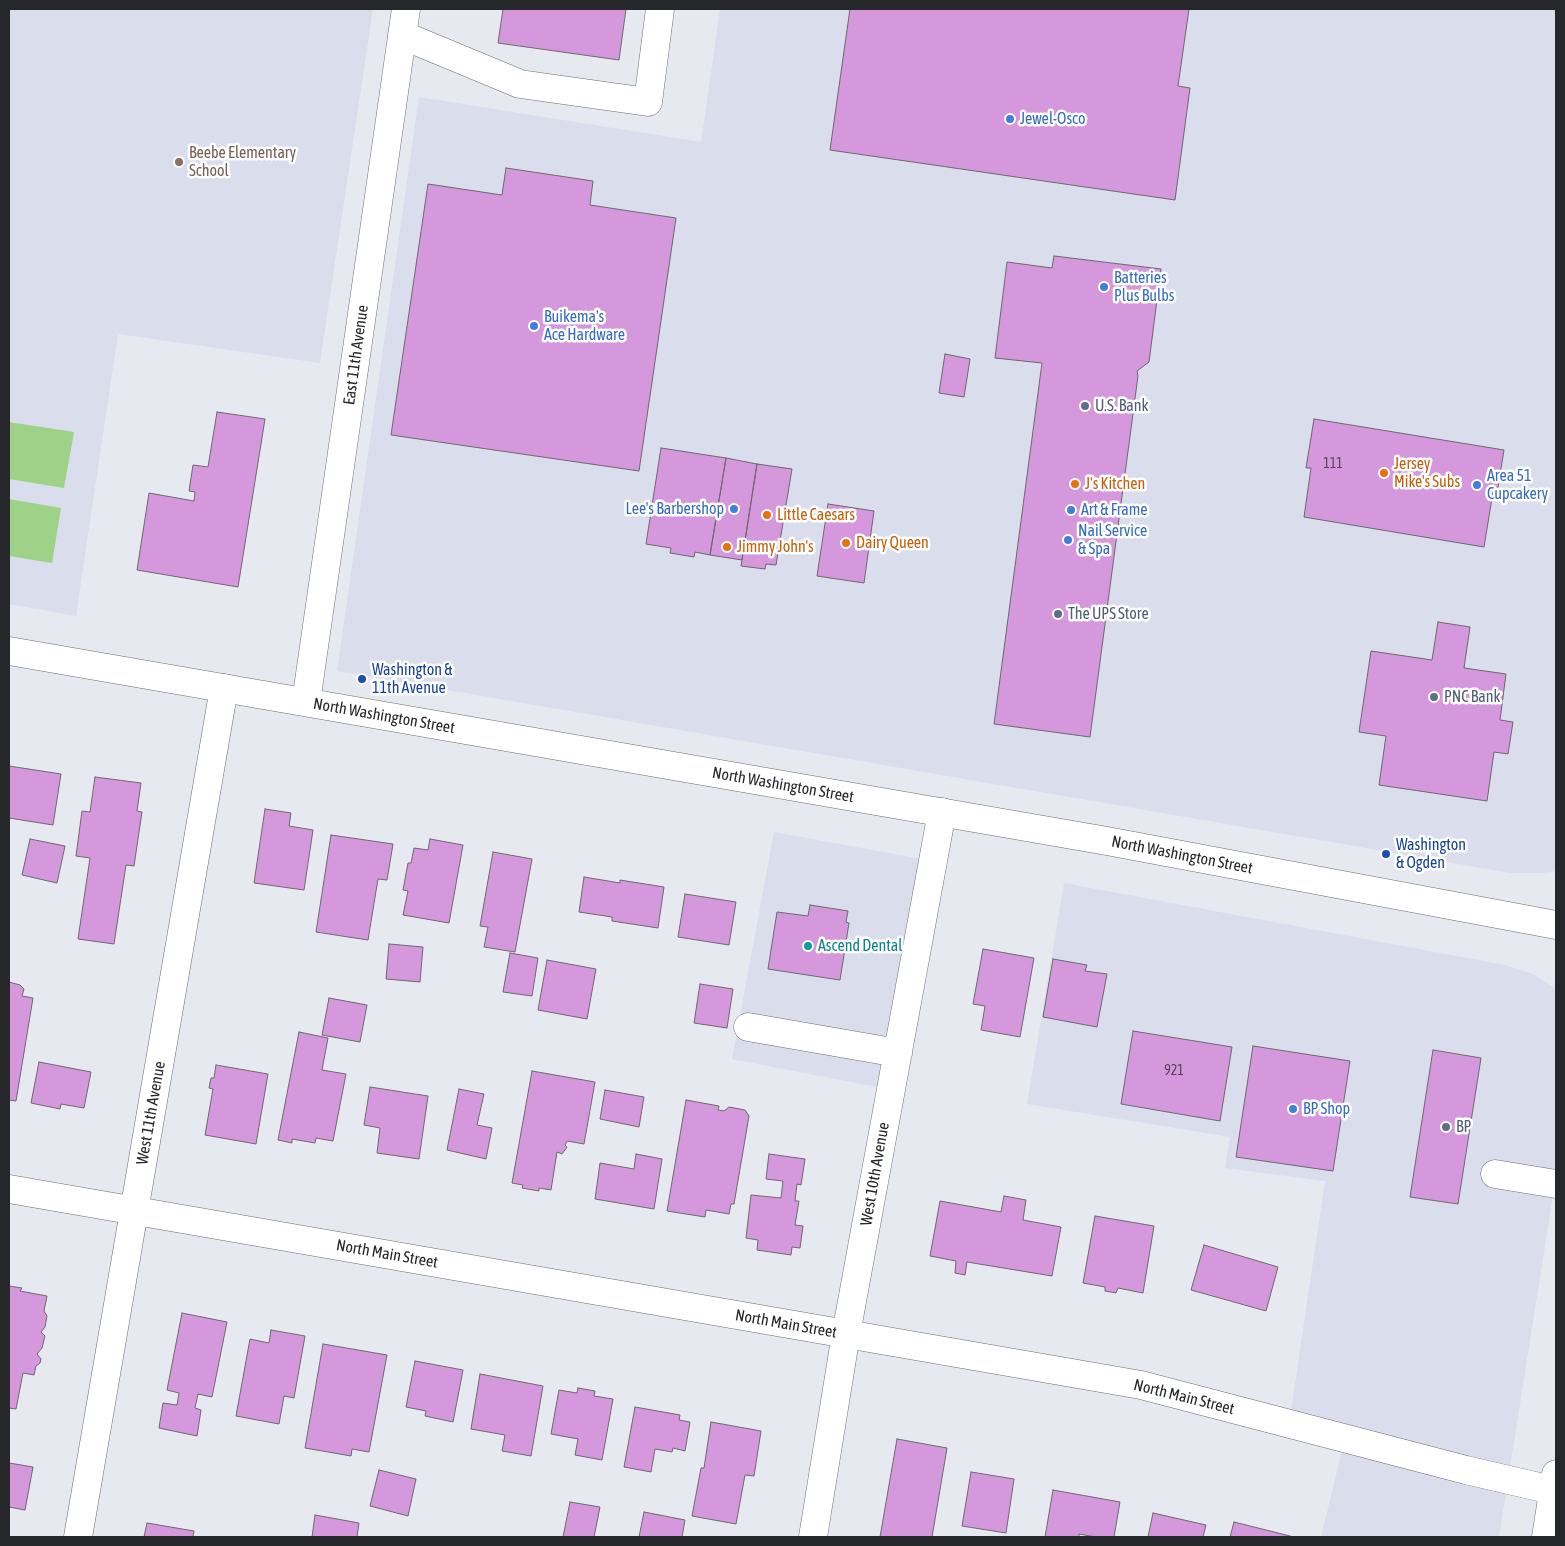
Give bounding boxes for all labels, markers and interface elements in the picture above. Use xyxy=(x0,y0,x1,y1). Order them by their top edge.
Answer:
place label: Jewel-Osco xyxy=(1020,109,1086,129)
marker: Jewel-Osco xyxy=(1004,113,1016,125)
place label: Beebe Elementary School xyxy=(189,143,296,181)
marker: Beebe Elementary School xyxy=(173,156,185,168)
place label: Batteries Plus Bulbs xyxy=(1114,268,1174,306)
marker: Batteries Plus Bulbs xyxy=(1098,281,1110,293)
street label: East 11th Avenue xyxy=(339,304,373,406)
place label: Buikema's Ace Hardware xyxy=(544,307,625,345)
marker: Buikema's Ace Hardware xyxy=(528,320,540,332)
place label: U.S. Bank xyxy=(1095,396,1149,416)
marker: U.S. Bank xyxy=(1079,400,1091,412)
place label: Jersey Mike's Subs xyxy=(1394,454,1460,492)
house number: 111 xyxy=(1323,456,1343,472)
place label: Area 51 Cupcakery xyxy=(1487,466,1548,504)
marker: Jersey Mike's Subs xyxy=(1378,467,1390,479)
place label: J's Kitchen xyxy=(1085,474,1145,494)
marker: J's Kitchen xyxy=(1069,478,1081,490)
marker: Area 51 Cupcakery xyxy=(1471,479,1483,491)
place label: Lee's Barbershop xyxy=(626,499,724,519)
place label: Art & Frame xyxy=(1081,500,1147,520)
marker: Lee's Barbershop xyxy=(728,503,740,515)
marker: Art & Frame xyxy=(1065,504,1077,516)
place label: Little Caesars xyxy=(777,505,855,525)
marker: Little Caesars xyxy=(761,509,773,521)
place label: Nail Service & Spa xyxy=(1078,521,1147,559)
place label: Dairy Queen xyxy=(856,533,929,553)
marker: Nail Service & Spa xyxy=(1062,534,1074,546)
place label: Jimmy John's xyxy=(737,537,814,557)
marker: Dairy Queen xyxy=(840,537,852,549)
marker: Jimmy John's xyxy=(721,541,733,553)
place label: The UPS Store xyxy=(1068,604,1149,624)
marker: The UPS Store xyxy=(1052,608,1064,620)
place label: Washington & 11th Avenue xyxy=(372,660,453,698)
marker: Washington & 11th Avenue xyxy=(356,673,368,685)
place label: PNC Bank xyxy=(1444,687,1500,707)
marker: PNC Bank xyxy=(1428,691,1440,703)
street label: North Washington Street xyxy=(312,694,456,738)
street label: North Washington Street xyxy=(711,763,855,807)
street label: North Washington Street xyxy=(1110,832,1254,878)
place label: Washington & Ogden xyxy=(1396,835,1466,873)
marker: Washington & Ogden xyxy=(1380,848,1392,860)
place label: Ascend Dental xyxy=(818,936,902,956)
marker: Ascend Dental xyxy=(802,940,814,952)
street label: West 11th Avenue xyxy=(132,1060,170,1166)
house number: 921 xyxy=(1164,1063,1184,1079)
place label: BP Shop xyxy=(1303,1099,1350,1119)
marker: BP Shop xyxy=(1287,1103,1299,1115)
place label: BP xyxy=(1456,1117,1471,1137)
street label: West 10th Avenue xyxy=(856,1121,894,1227)
marker: BP xyxy=(1440,1121,1452,1133)
street label: North Main Street xyxy=(335,1236,439,1272)
street label: North Main Street xyxy=(734,1306,838,1342)
street label: North Main Street xyxy=(1132,1375,1236,1419)

